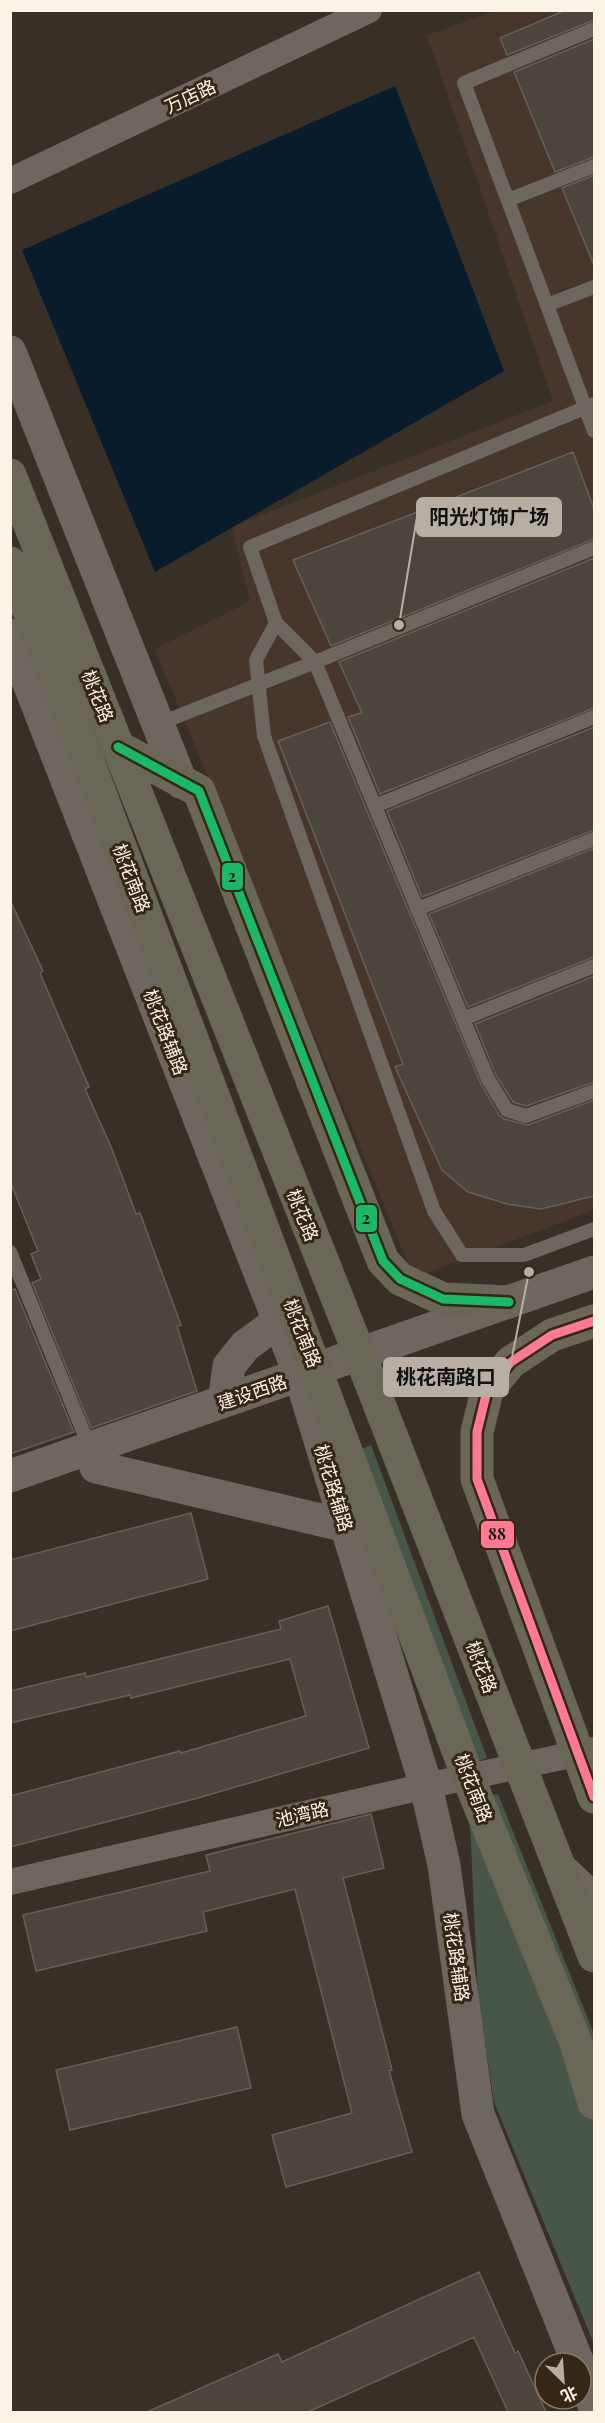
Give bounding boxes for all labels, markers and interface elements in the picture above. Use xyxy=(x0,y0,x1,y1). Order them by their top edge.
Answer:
street label: 万店路 xyxy=(160,74,220,118)
callout: 阳光灯饰广场 xyxy=(417,498,561,536)
text: 阳光灯饰广场 xyxy=(429,502,549,529)
street label: 桃花路 xyxy=(77,666,119,726)
street label: 桃花南路 xyxy=(108,840,156,916)
line badge: 2 xyxy=(221,862,244,891)
text: 2 xyxy=(228,865,236,886)
street label: 桃花路辅路 xyxy=(139,986,193,1078)
street label: 桃花路 xyxy=(282,1185,324,1245)
line badge: 2 xyxy=(355,1204,378,1233)
text: 2 xyxy=(362,1207,370,1228)
street label: 桃花南路 xyxy=(279,1295,327,1371)
callout: 桃花南路口 xyxy=(384,1358,508,1396)
text: 桃花南路口 xyxy=(396,1362,496,1389)
street label: 建设西路 xyxy=(214,1369,290,1415)
street label: 桃花路辅路 xyxy=(309,1441,359,1535)
line badge: 88 xyxy=(480,1520,515,1549)
text: 88 xyxy=(488,1523,506,1544)
street label: 桃花路 xyxy=(461,1637,503,1697)
street label: 桃花南路 xyxy=(450,1750,498,1826)
street label: 池湾路 xyxy=(273,1796,331,1832)
street label: 桃花路辅路 xyxy=(439,1911,475,2003)
north arrow xyxy=(533,2351,593,2411)
text: 北 xyxy=(558,2382,581,2408)

